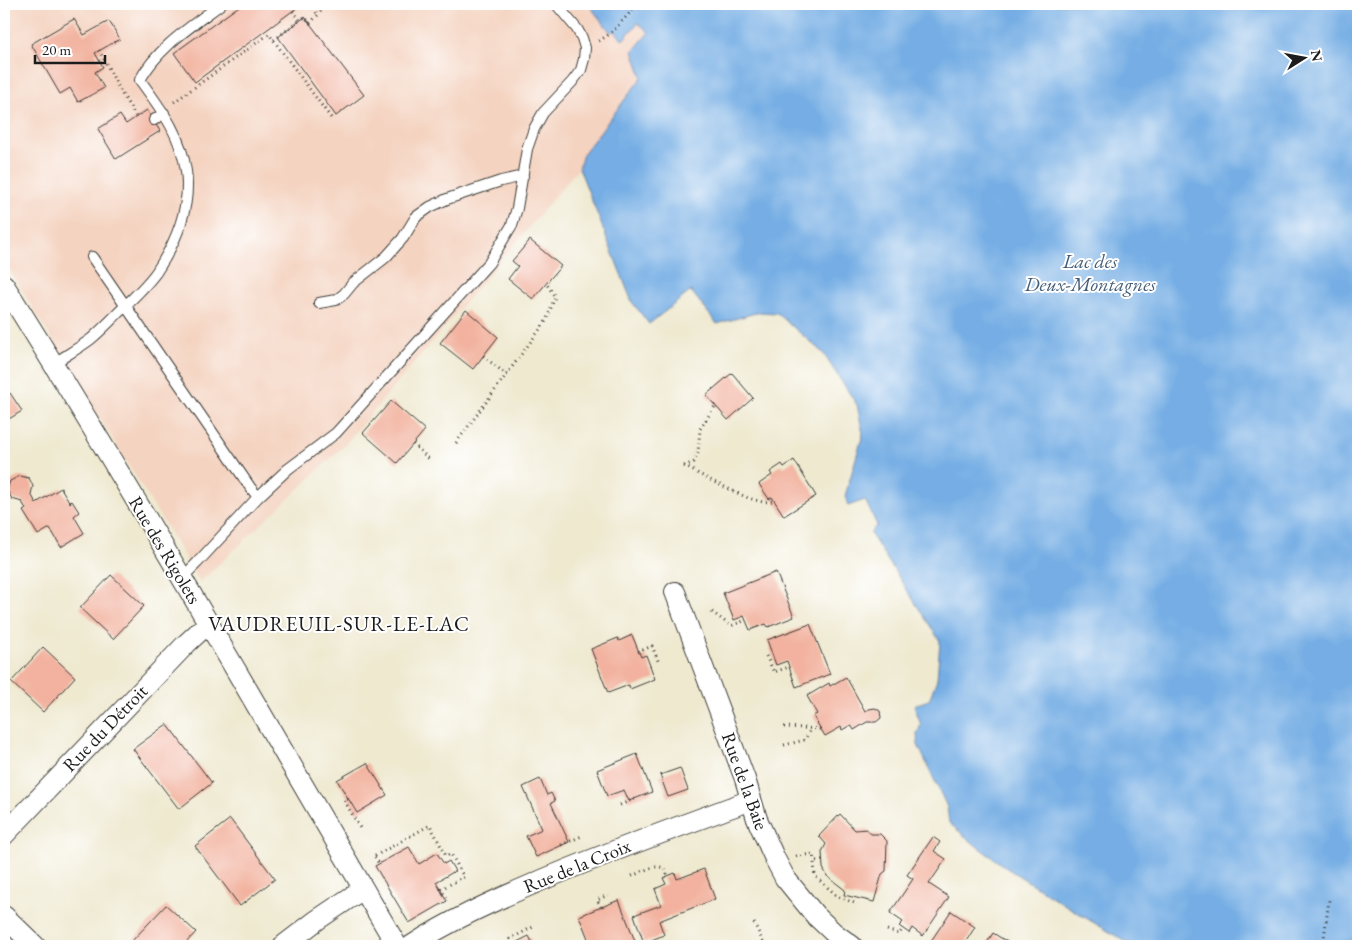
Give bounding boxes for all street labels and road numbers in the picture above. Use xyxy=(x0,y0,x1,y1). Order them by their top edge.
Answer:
street label: Rue des Rigolets xyxy=(123,492,207,608)
street label: Rue du Détroit xyxy=(57,679,153,777)
street label: Rue de la Baie xyxy=(716,729,774,833)
street label: Rue de la Croix xyxy=(520,833,635,899)

